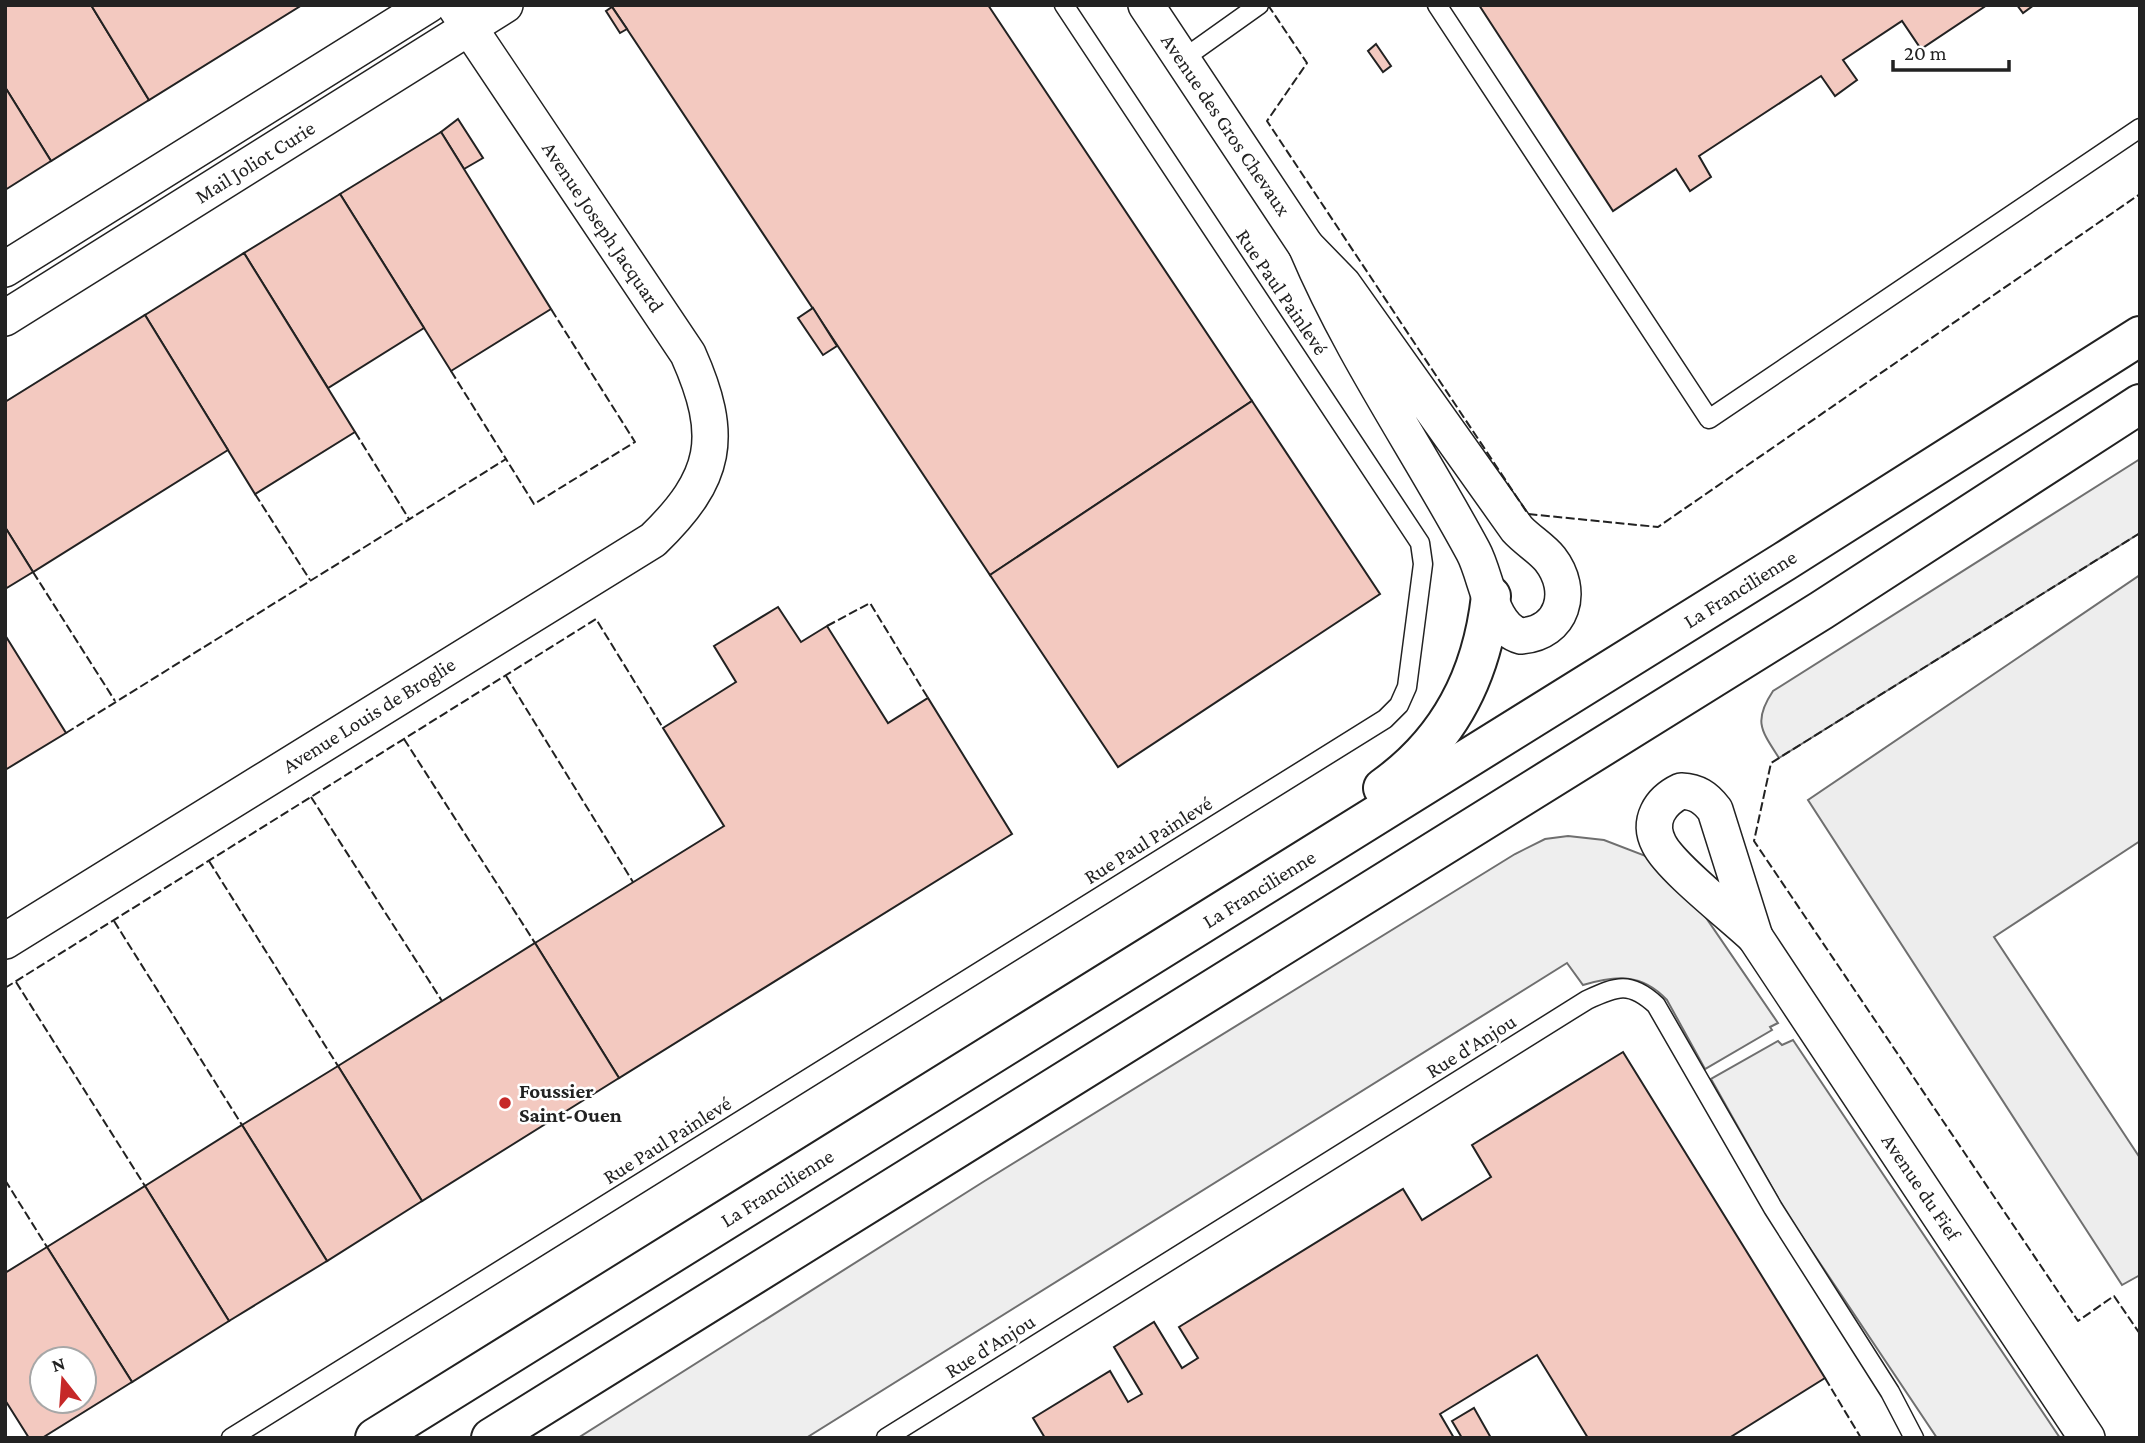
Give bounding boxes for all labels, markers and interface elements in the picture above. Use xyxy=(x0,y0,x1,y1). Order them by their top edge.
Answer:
scale bar xyxy=(1893,28,2008,72)
street label: Avenue des Gros Chevaux xyxy=(1156,29,1296,221)
text: 20 m xyxy=(1904,41,1947,65)
street label: Mail Joliot Curie xyxy=(191,116,319,208)
street label: Avenue Joseph Jacquard xyxy=(537,137,669,317)
street label: Rue Paul Painlevé xyxy=(1231,225,1333,359)
street label: La Francilienne xyxy=(1679,545,1801,633)
street label: Avenue Louis de Broglie xyxy=(278,652,460,778)
street label: Rue Paul Painlevé xyxy=(1080,791,1216,889)
street label: La Francilienne xyxy=(1198,845,1320,933)
street label: Rue d'Anjou xyxy=(1422,1009,1520,1083)
place label: Foussier Saint-Ouen xyxy=(519,1079,622,1127)
street label: Rue Paul Painlevé xyxy=(599,1091,735,1189)
marker: Foussier Saint-Ouen xyxy=(497,1095,513,1111)
street label: Avenue du Fief xyxy=(1877,1129,1966,1246)
street label: La Francilienne xyxy=(716,1144,838,1232)
street label: Rue d'Anjou xyxy=(941,1309,1039,1383)
north arrow xyxy=(28,1345,98,1415)
text: N xyxy=(49,1352,67,1376)

